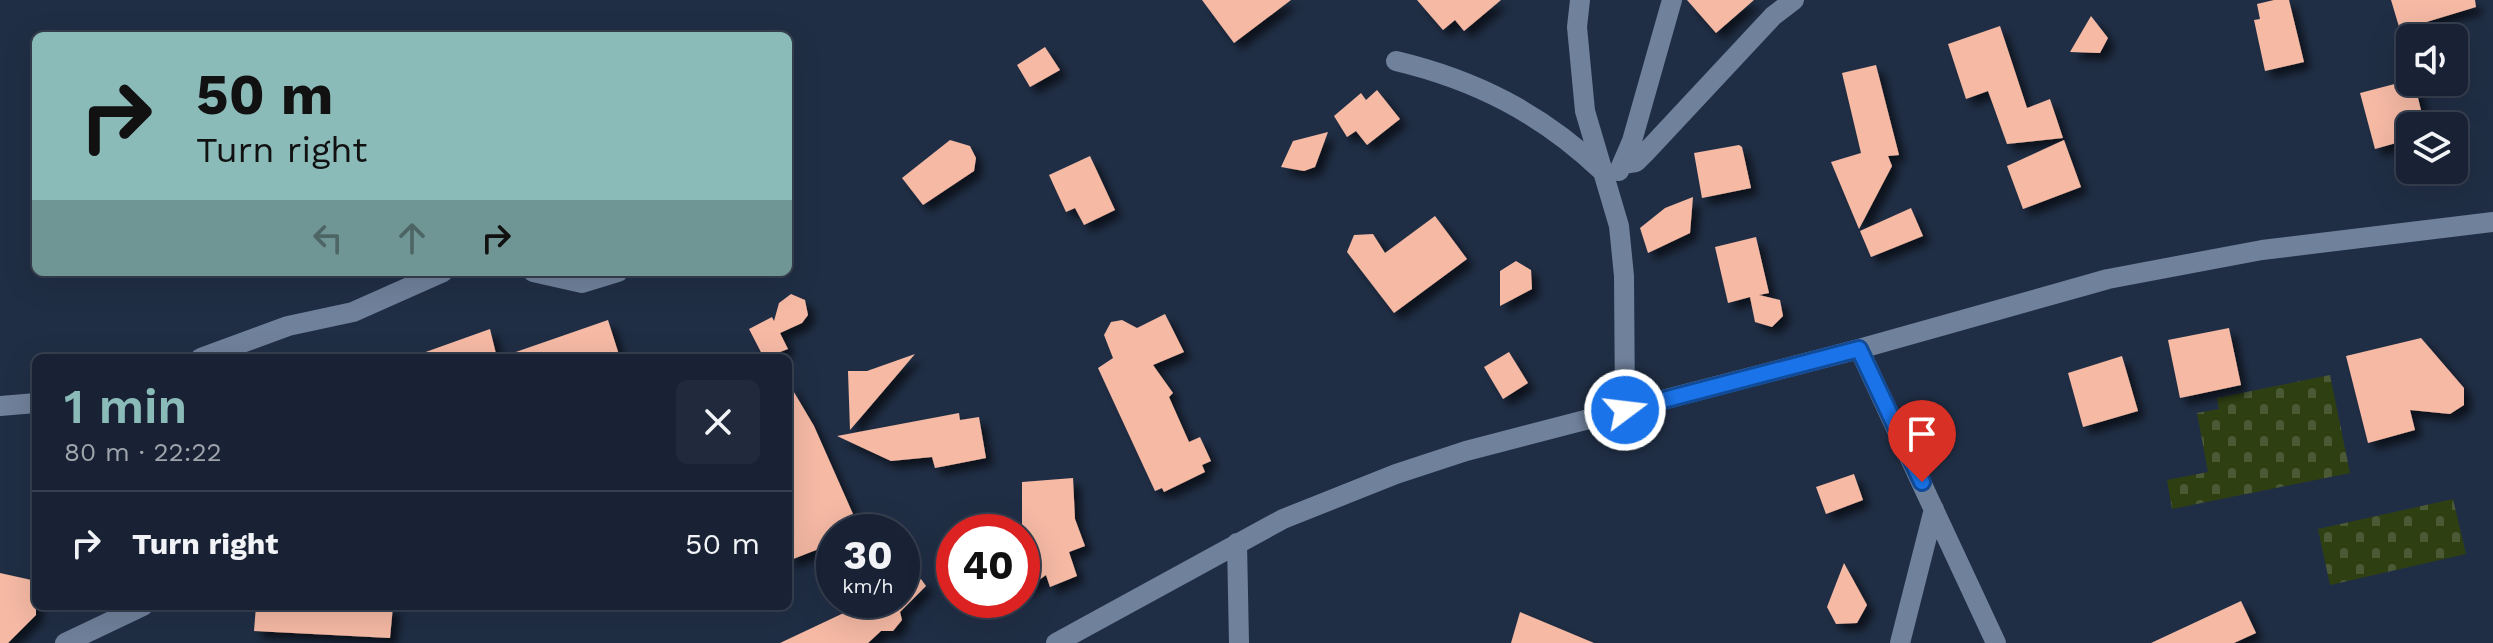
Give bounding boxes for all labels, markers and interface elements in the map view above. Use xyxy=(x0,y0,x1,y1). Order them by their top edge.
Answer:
map controls xyxy=(2396,24,2468,184)
button: sound xyxy=(2396,24,2468,96)
text: 50 m xyxy=(196,62,333,128)
icon: right xyxy=(64,64,168,168)
button: layers xyxy=(2396,112,2468,184)
text: Turn right xyxy=(196,129,367,171)
icon: left xyxy=(306,216,350,260)
icon: ahead xyxy=(390,216,434,260)
icon: right xyxy=(474,216,518,260)
position arrow xyxy=(1583,368,1667,452)
text: 1 min xyxy=(64,378,187,435)
button: close xyxy=(676,380,760,464)
pin xyxy=(1888,400,1956,482)
icon: arrive xyxy=(1900,412,1944,456)
text: 80 m · 22:22 xyxy=(64,437,222,467)
speed limit sign: 40 xyxy=(936,514,1040,618)
icon: right xyxy=(64,521,108,565)
text: Turn right xyxy=(132,526,278,561)
text: 50 m xyxy=(685,526,760,561)
text: 30 xyxy=(843,532,893,579)
text: km/h xyxy=(842,574,894,598)

